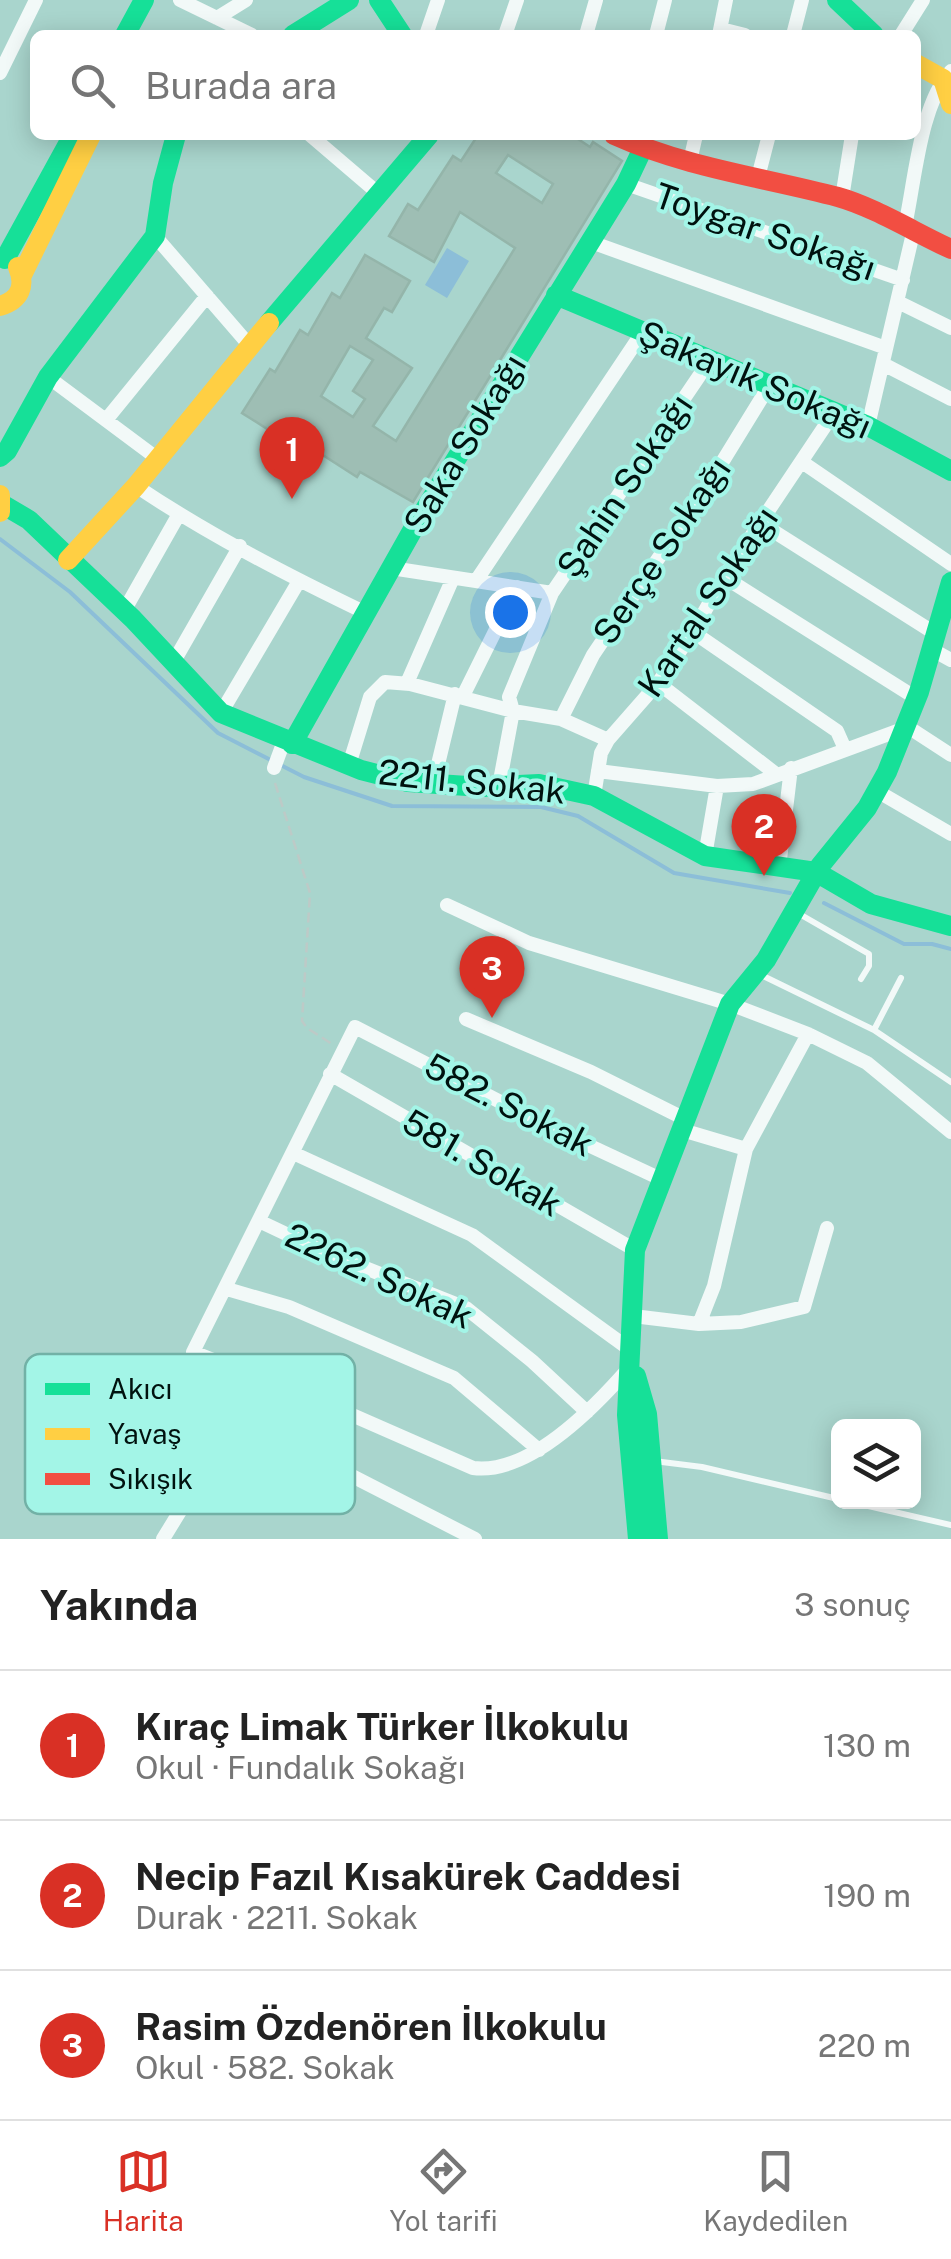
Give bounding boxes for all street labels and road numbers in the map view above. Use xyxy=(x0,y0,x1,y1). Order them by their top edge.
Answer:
street label: Toygar Sokağı xyxy=(649,175,881,288)
street label: Şakayık Sokağı xyxy=(633,312,877,447)
street label: Saka Sokağı xyxy=(395,347,534,541)
street label: Şahin Sokağı xyxy=(548,386,701,585)
street label: Serçe Sokağı xyxy=(584,450,739,652)
street label: Kartal Sokağı xyxy=(629,499,786,704)
street label: 2211. Sokak xyxy=(377,751,568,812)
street label: 582. Sokak xyxy=(418,1045,600,1164)
street label: 581. Sokak xyxy=(395,1101,569,1225)
street label: 2262. Sokak xyxy=(279,1214,479,1337)

